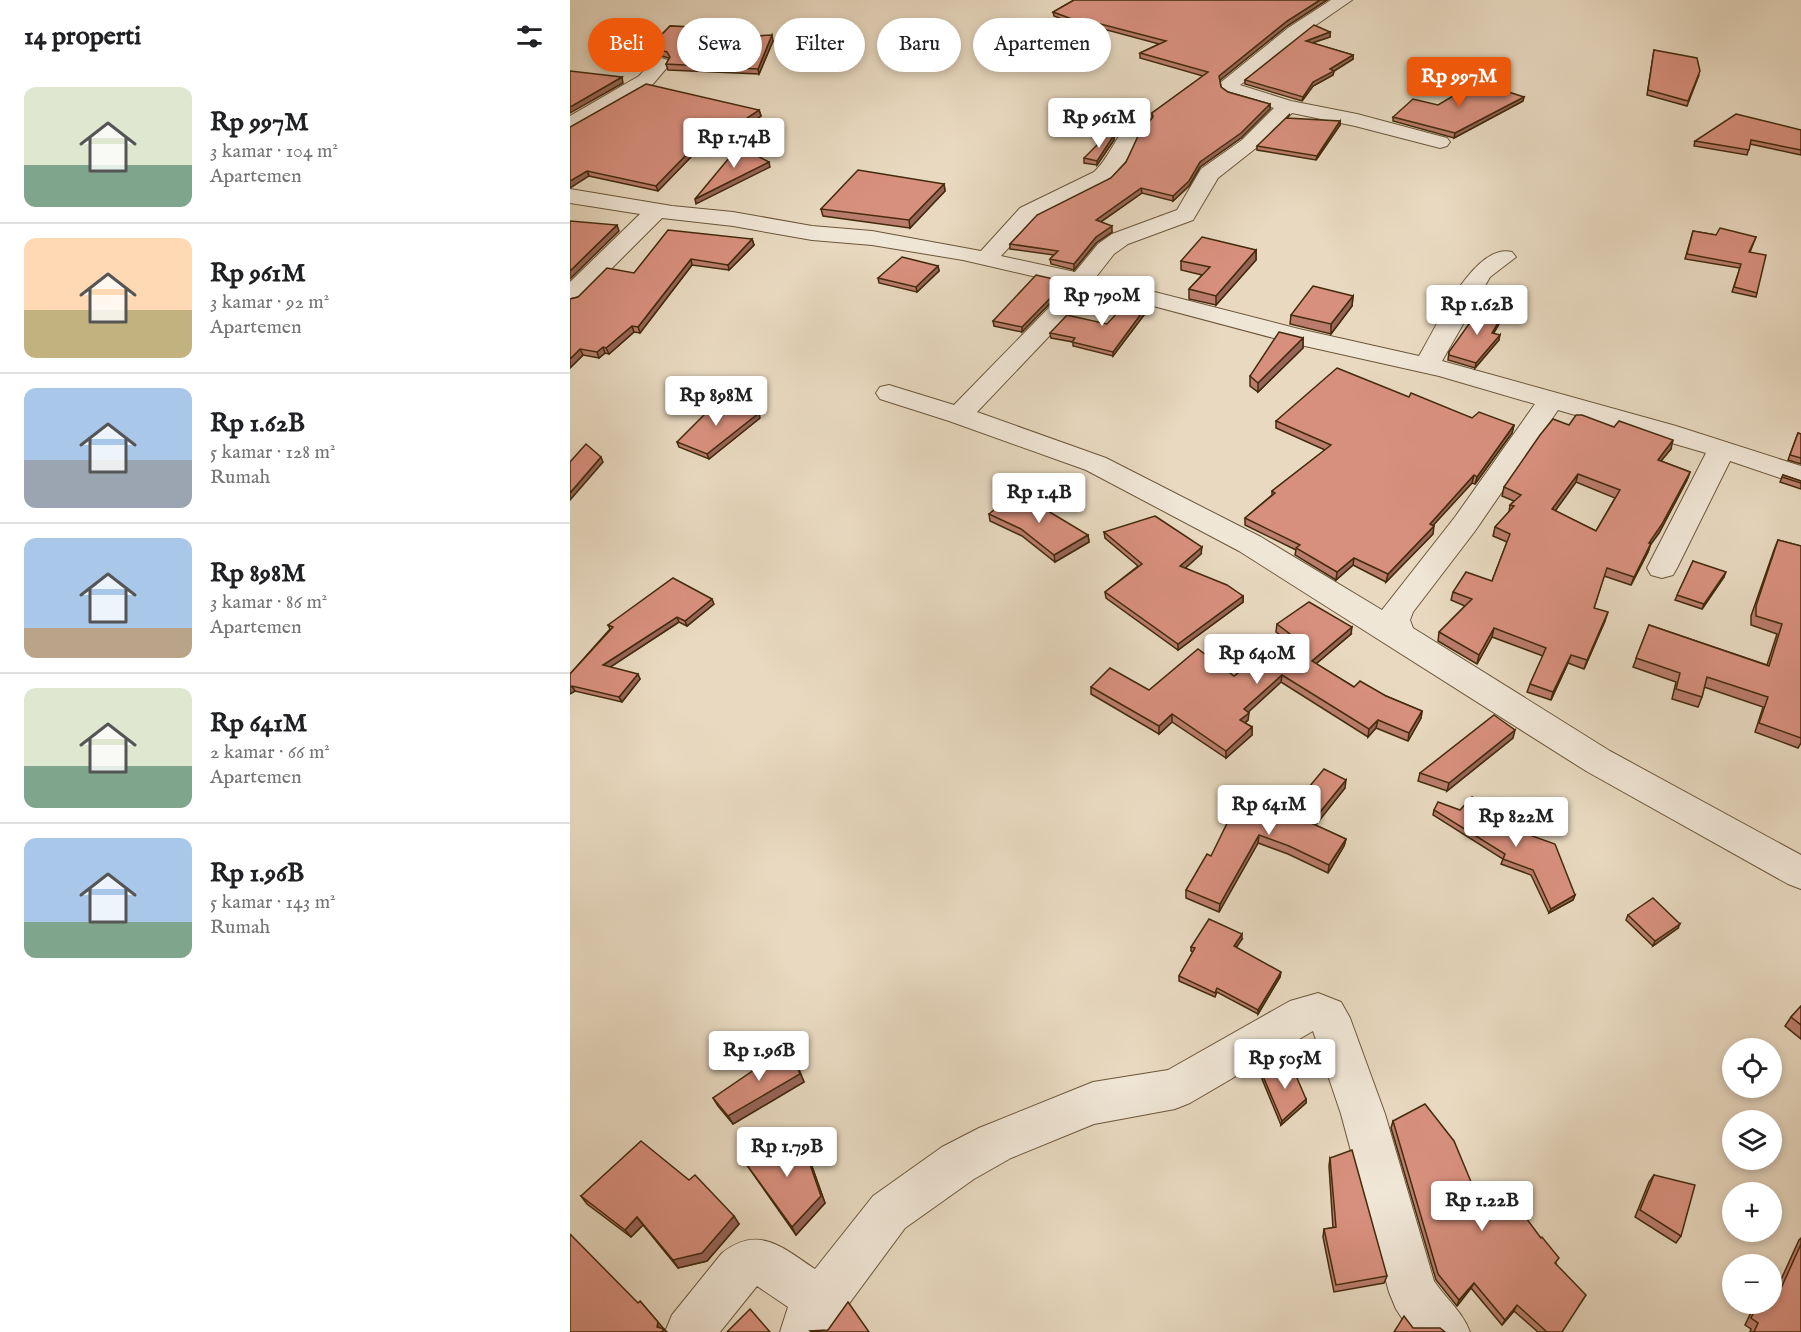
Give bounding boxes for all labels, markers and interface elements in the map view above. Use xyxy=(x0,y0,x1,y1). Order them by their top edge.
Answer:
chip: Beli xyxy=(588,18,665,72)
chip: Sewa xyxy=(677,18,762,72)
chip: Filter xyxy=(774,18,865,72)
chip: Baru xyxy=(877,18,961,72)
chip: Apartemen xyxy=(973,18,1111,72)
text: 14 properti xyxy=(24,20,141,53)
icon: filters xyxy=(513,20,546,53)
pin: Rp 997M xyxy=(1404,57,1514,108)
text: Rp 997M xyxy=(1421,64,1497,89)
pin: Rp 961M xyxy=(1044,98,1154,149)
text: Rp 961M xyxy=(1062,105,1136,130)
text: Rp 997M xyxy=(210,106,309,139)
icon: home xyxy=(72,111,144,183)
pin: Rp 1.74B xyxy=(672,118,796,169)
text: Rp 1.74B xyxy=(697,125,771,150)
text: 3 kamar · 104 m² xyxy=(210,139,338,164)
text: Apartemen xyxy=(210,164,302,189)
text: Rp 961M xyxy=(210,257,306,290)
icon: home xyxy=(72,262,144,334)
pin: Rp 790M xyxy=(1047,276,1157,327)
text: Rp 790M xyxy=(1063,283,1141,308)
pin: Rp 1.62B xyxy=(1415,285,1539,336)
text: 3 kamar · 92 m² xyxy=(210,290,329,315)
text: Rp 1.62B xyxy=(1440,292,1514,317)
text: Apartemen xyxy=(210,315,302,340)
pin: Rp 898M xyxy=(661,376,771,427)
text: Rp 898M xyxy=(679,383,753,408)
text: Rp 1.62B xyxy=(210,407,305,440)
icon: home xyxy=(72,412,144,484)
text: 5 kamar · 128 m² xyxy=(210,440,336,465)
text: Rumah xyxy=(210,465,270,490)
pin: Rp 1.4B xyxy=(984,473,1094,524)
text: Rp 1.4B xyxy=(1006,480,1072,505)
text: Rp 898M xyxy=(210,557,306,590)
icon: home xyxy=(72,562,144,634)
text: 3 kamar · 86 m² xyxy=(210,590,327,615)
text: Apartemen xyxy=(210,615,302,640)
pin: Rp 640M xyxy=(1202,634,1312,685)
text: Rp 640M xyxy=(1218,641,1296,666)
text: Rp 641M xyxy=(210,707,307,740)
icon: home xyxy=(72,712,144,784)
text: 2 kamar · 66 m² xyxy=(210,740,330,765)
text: Apartemen xyxy=(210,765,302,790)
pin: Rp 641M xyxy=(1214,785,1324,836)
text: Rp 641M xyxy=(1232,792,1306,817)
pin: Rp 822M xyxy=(1461,797,1571,848)
text: Rp 822M xyxy=(1478,804,1554,829)
text: Rp 1.96B xyxy=(210,857,304,890)
icon: home xyxy=(72,862,144,934)
text: 5 kamar · 143 m² xyxy=(210,890,336,915)
text: Rumah xyxy=(210,915,270,940)
pin: Rp 1.96B xyxy=(697,1031,821,1082)
text: Rp 1.96B xyxy=(723,1038,795,1063)
map controls xyxy=(1722,1038,1782,1314)
button: locate xyxy=(1722,1038,1782,1098)
pin: Rp 505M xyxy=(1230,1039,1340,1090)
text: Rp 505M xyxy=(1248,1046,1322,1071)
button: layers xyxy=(1722,1110,1782,1170)
pin: Rp 1.79B xyxy=(725,1127,849,1178)
text: Rp 1.79B xyxy=(751,1134,823,1159)
pin: Rp 1.22B xyxy=(1420,1181,1544,1232)
button: + xyxy=(1722,1182,1782,1242)
text: Rp 1.22B xyxy=(1445,1188,1519,1213)
button: − xyxy=(1722,1254,1782,1314)

